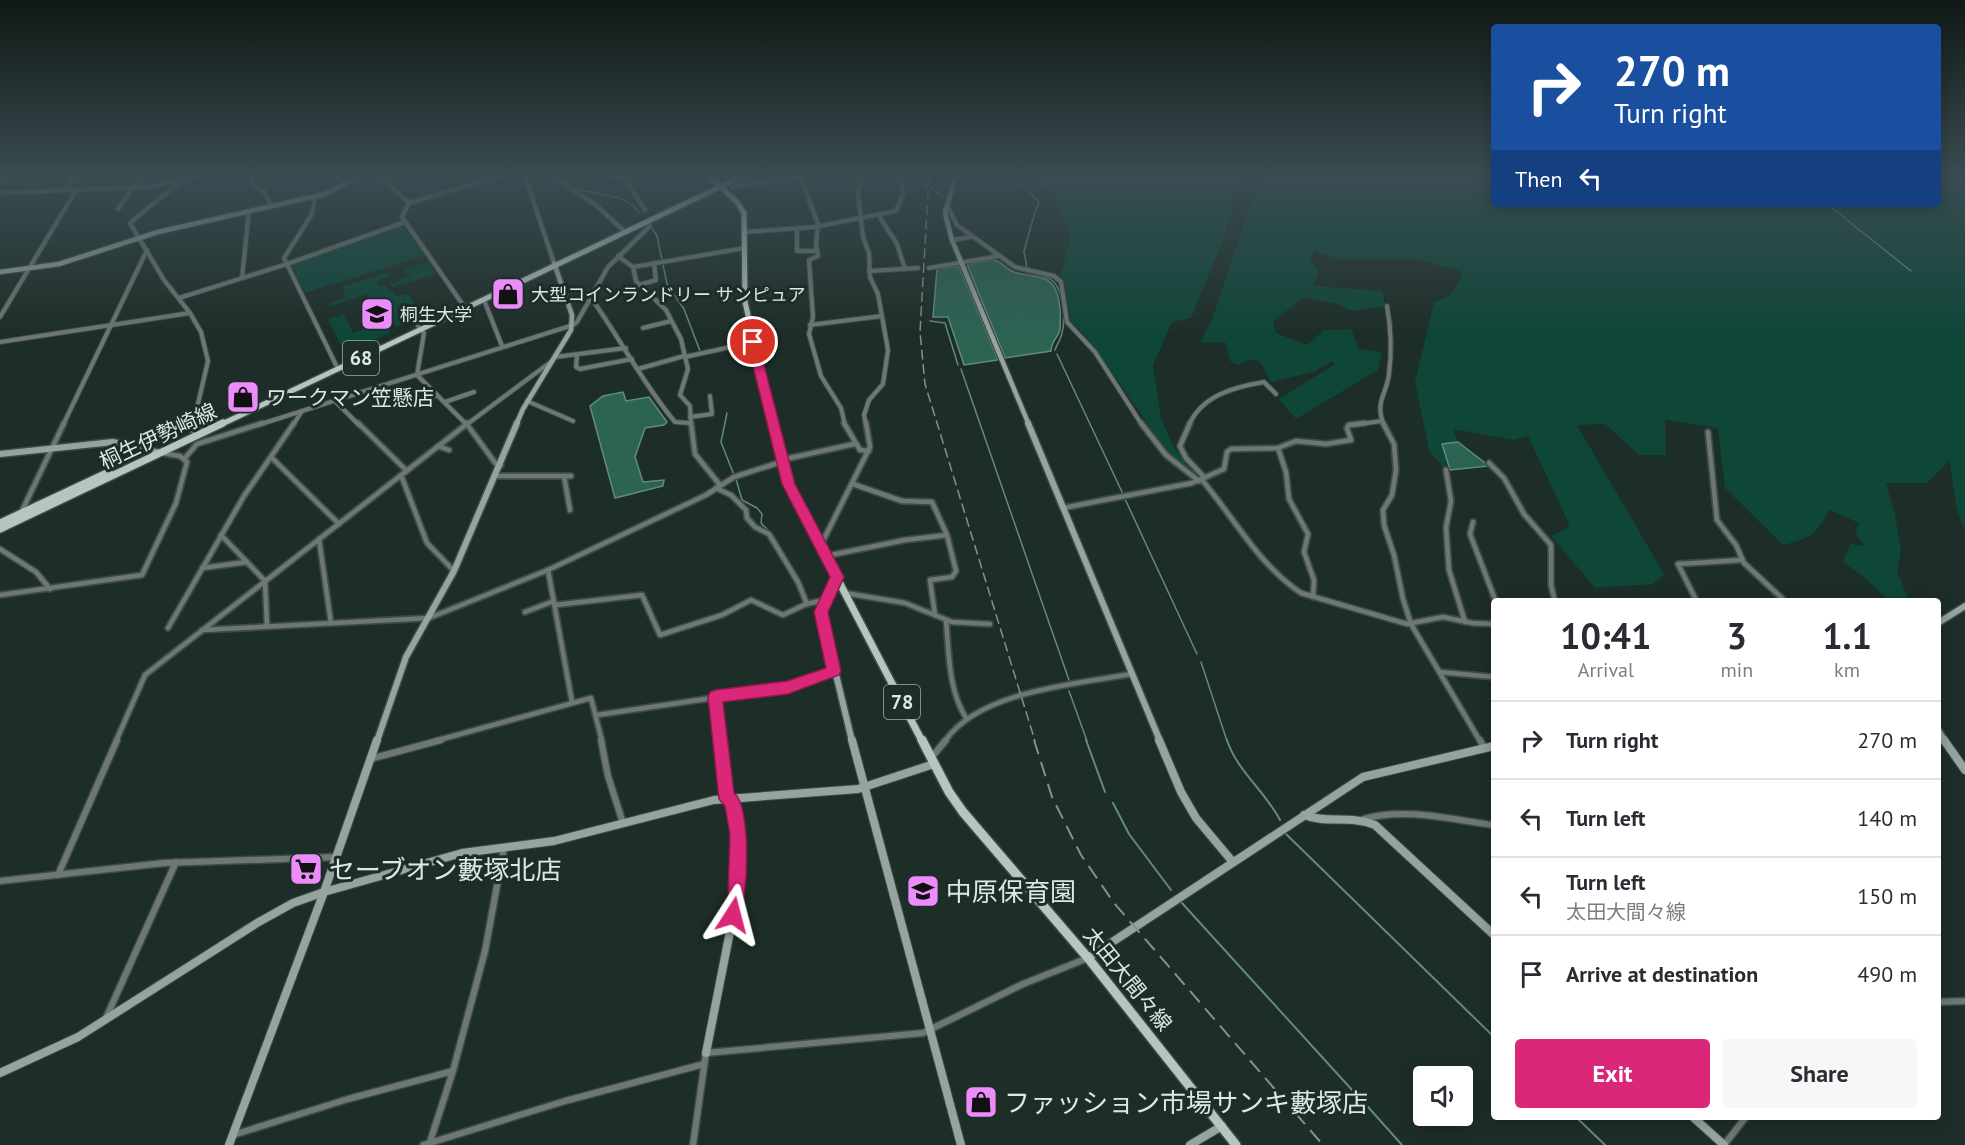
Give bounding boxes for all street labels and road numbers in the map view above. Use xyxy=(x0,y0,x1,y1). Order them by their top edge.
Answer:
road number: 68 xyxy=(343,341,379,375)
street label: 桐生伊勢崎線 xyxy=(95,397,221,475)
road number: 78 xyxy=(884,685,920,719)
street label: 太田大間々線 xyxy=(1078,922,1178,1036)

